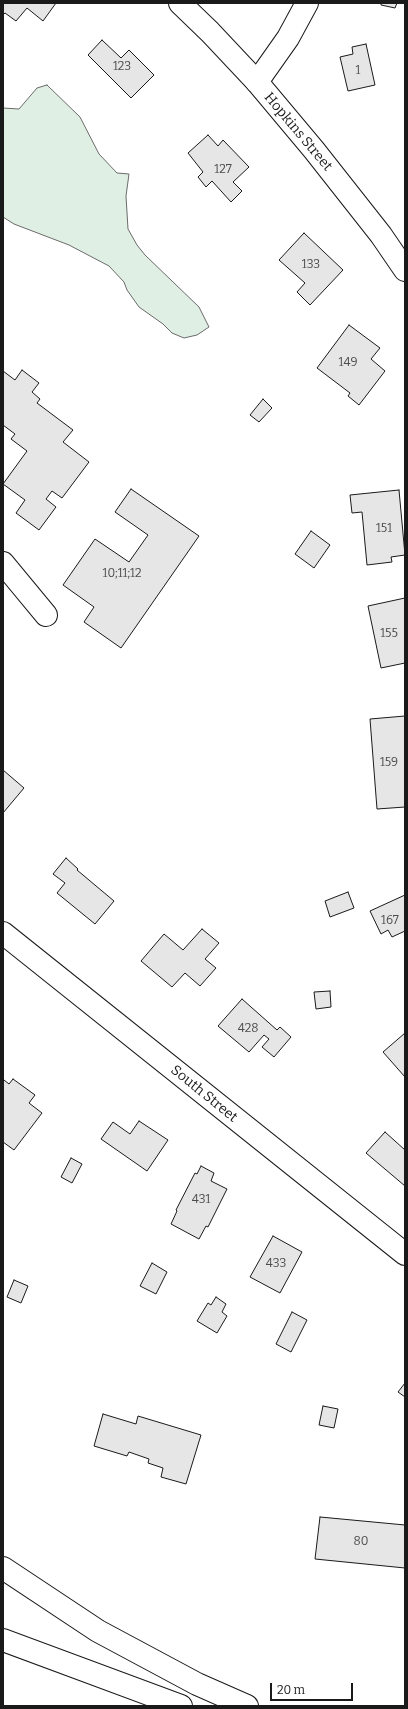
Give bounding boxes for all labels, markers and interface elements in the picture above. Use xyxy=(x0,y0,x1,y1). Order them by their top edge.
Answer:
house number: 123 xyxy=(113,60,131,74)
house number: 1 xyxy=(356,64,360,78)
street label: Hopkins Street xyxy=(260,89,336,175)
house number: 127 xyxy=(214,163,232,177)
house number: 133 xyxy=(302,258,320,272)
house number: 149 xyxy=(339,356,357,370)
house number: 151 xyxy=(376,522,392,536)
house number: 10;11;12 xyxy=(103,567,141,581)
house number: 155 xyxy=(380,627,398,641)
house number: 159 xyxy=(380,756,398,770)
house number: 167 xyxy=(381,914,399,928)
house number: 428 xyxy=(238,1022,258,1036)
street label: South Street xyxy=(167,1062,241,1126)
house number: 431 xyxy=(192,1193,210,1207)
house number: 433 xyxy=(266,1257,286,1271)
house number: 80 xyxy=(354,1535,368,1549)
scale bar xyxy=(272,1675,355,1701)
text: 20 m xyxy=(277,1683,305,1697)

